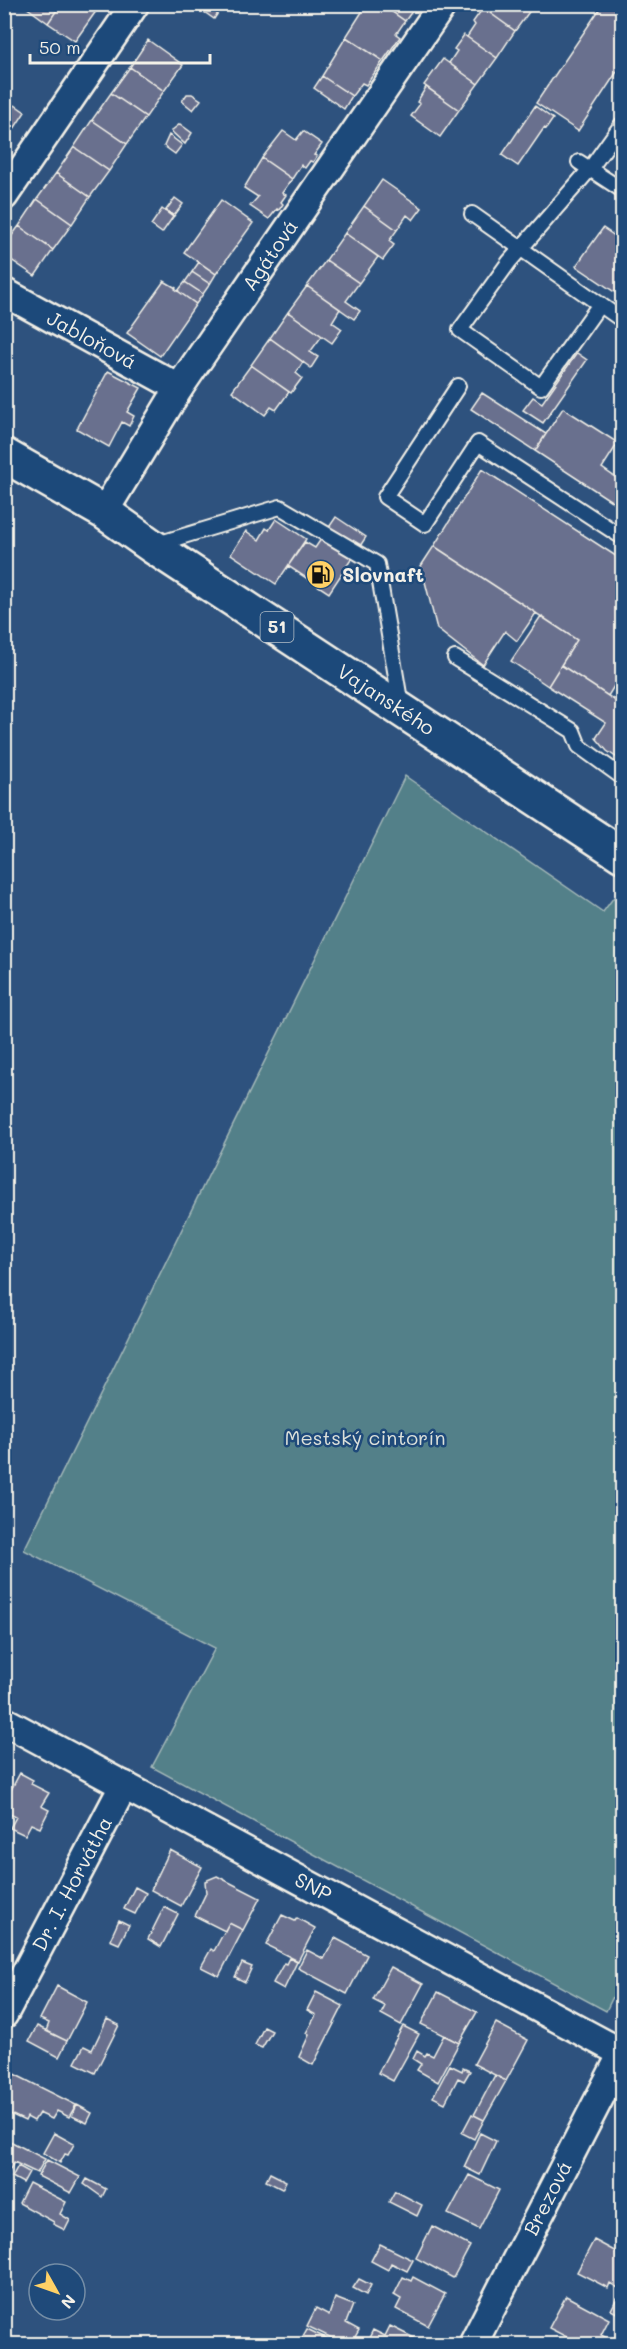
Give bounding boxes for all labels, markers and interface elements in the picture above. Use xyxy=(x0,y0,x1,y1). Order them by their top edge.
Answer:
scale bar xyxy=(30,27,210,65)
text: 50 m xyxy=(39,35,81,59)
street label: Agátová xyxy=(236,214,303,295)
street label: Jabloňová xyxy=(43,304,142,374)
fuel station icon: Slovnaft xyxy=(305,559,337,591)
place label: Slovnaft xyxy=(342,561,424,587)
road number: 51 xyxy=(260,612,294,642)
street label: Vajanského xyxy=(333,658,440,741)
park label: Mestský cintorín xyxy=(284,1424,446,1450)
street label: Dr. I. Horvátha xyxy=(25,1812,117,1955)
street label: SNP xyxy=(291,1866,337,1907)
street label: Brezová xyxy=(517,2156,577,2239)
north arrow xyxy=(27,2262,87,2322)
text: N xyxy=(57,2291,81,2313)

